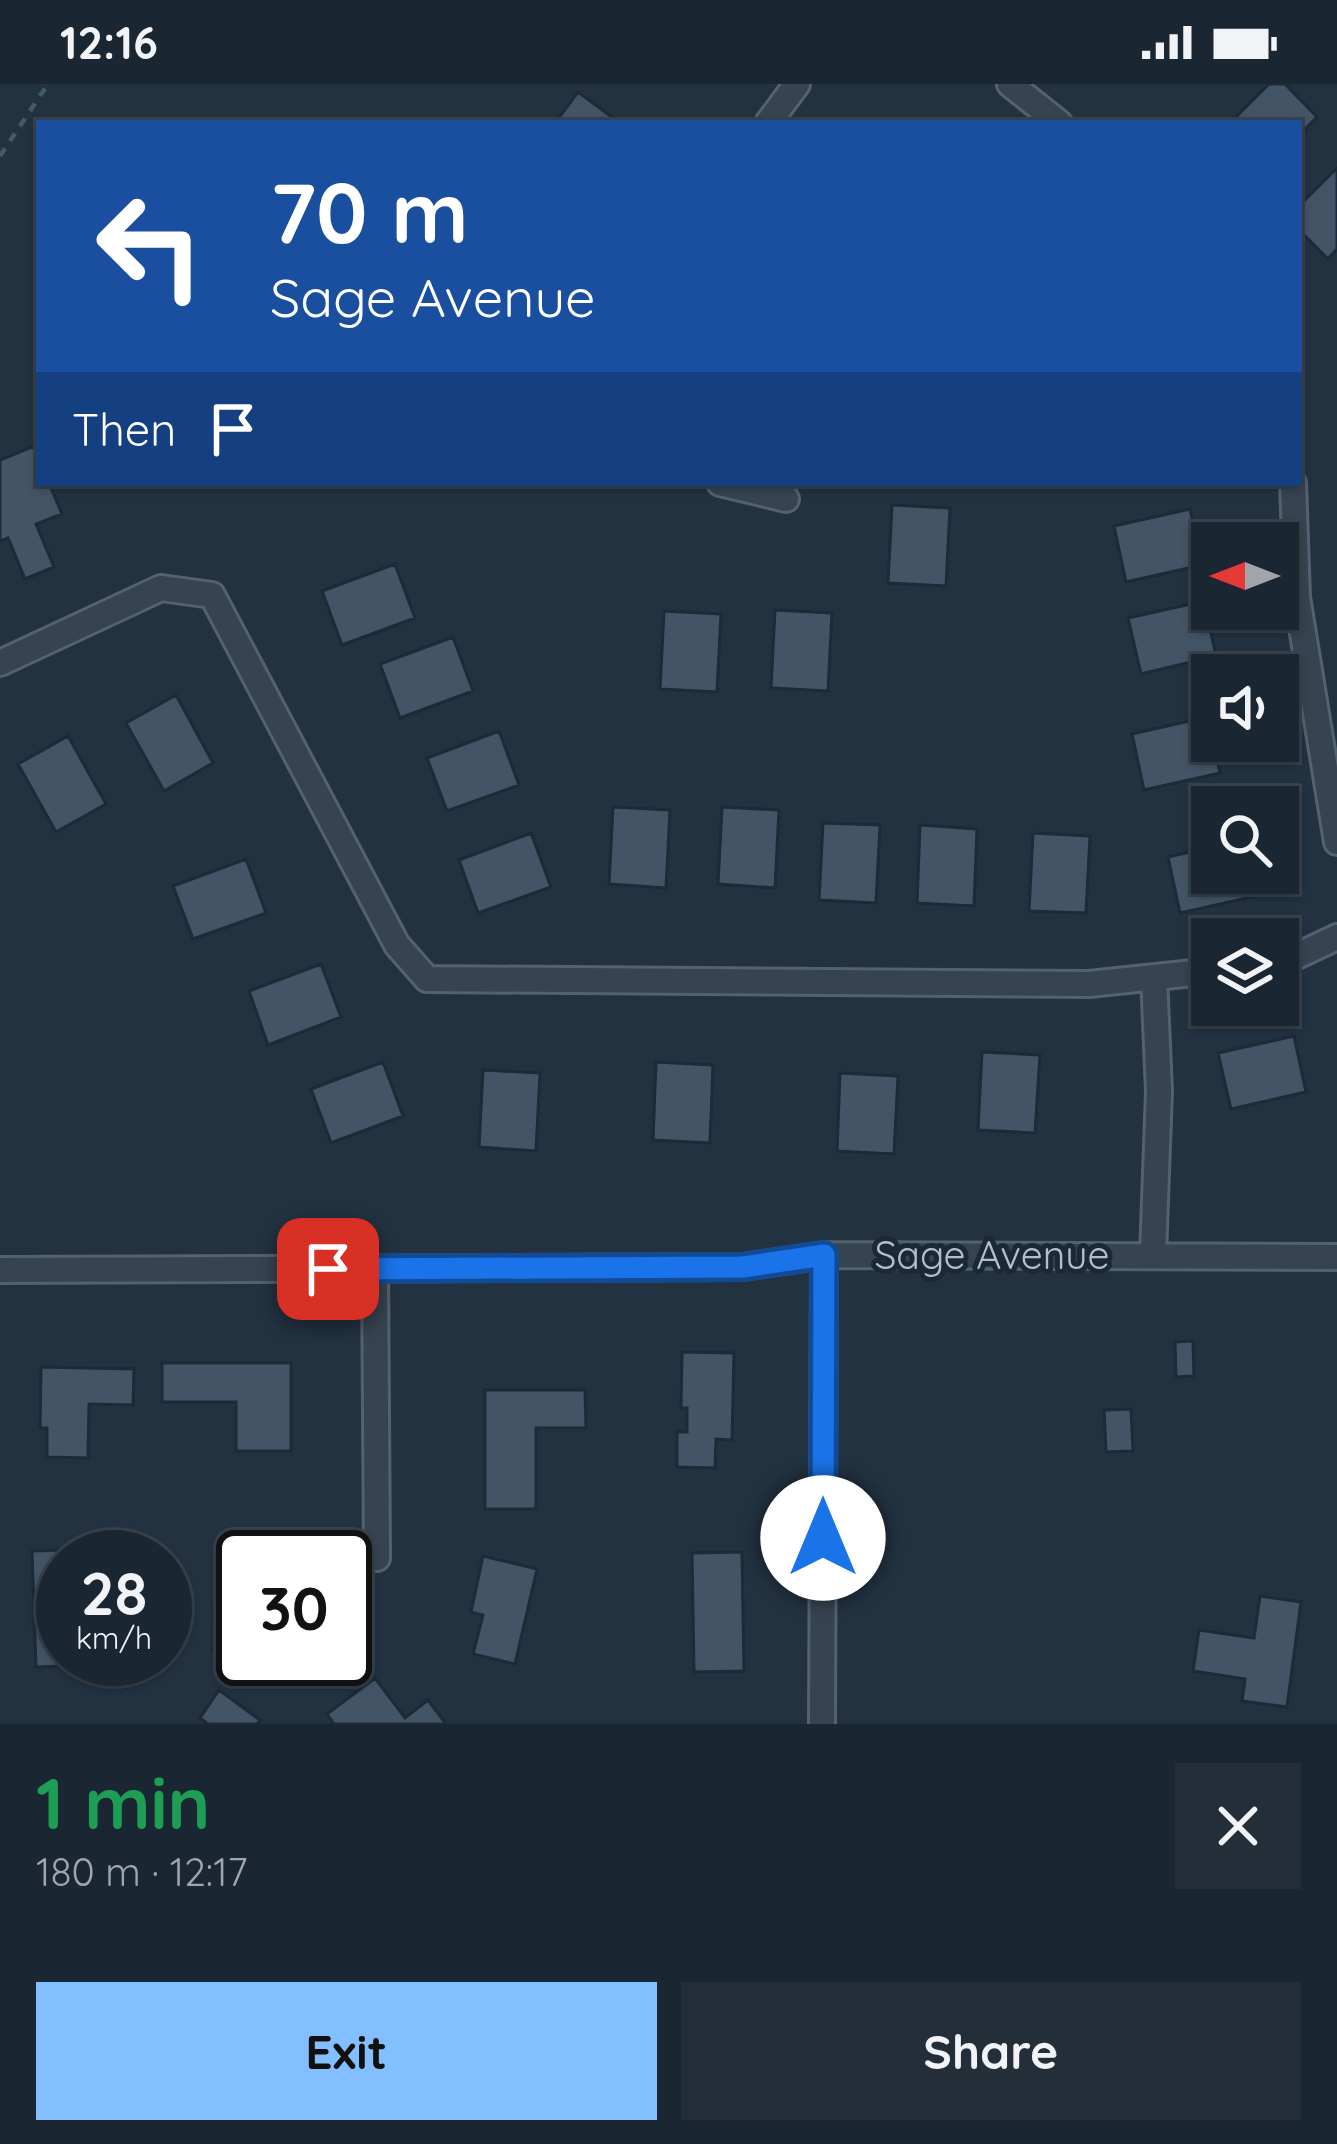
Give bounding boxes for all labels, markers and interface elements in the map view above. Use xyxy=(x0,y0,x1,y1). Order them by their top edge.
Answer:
text: 12:16 xyxy=(60,14,158,70)
text: 70 m xyxy=(270,159,469,264)
icon: left xyxy=(72,168,228,324)
text: Sage Avenue xyxy=(270,263,596,331)
icon: arrive xyxy=(200,396,266,462)
text: Then xyxy=(72,401,176,457)
north arrow xyxy=(1191,522,1299,630)
map controls xyxy=(1191,522,1299,1026)
button: sound xyxy=(1191,654,1299,762)
button: search xyxy=(1191,786,1299,894)
button: layers xyxy=(1191,918,1299,1026)
pin xyxy=(277,1218,379,1320)
street label: Sage Avenue xyxy=(874,1230,1110,1279)
icon: arrive xyxy=(295,1236,361,1302)
position arrow xyxy=(760,1475,886,1601)
speed limit sign: 30 xyxy=(216,1530,372,1686)
text: 28 xyxy=(80,1555,148,1630)
text: km/h xyxy=(76,1619,152,1657)
text: 1 min xyxy=(36,1757,210,1847)
button: close xyxy=(1175,1763,1301,1889)
text: 180 m · 12:17 xyxy=(36,1847,248,1896)
button: Exit xyxy=(36,1982,657,2120)
button: Share xyxy=(681,1982,1301,2120)

